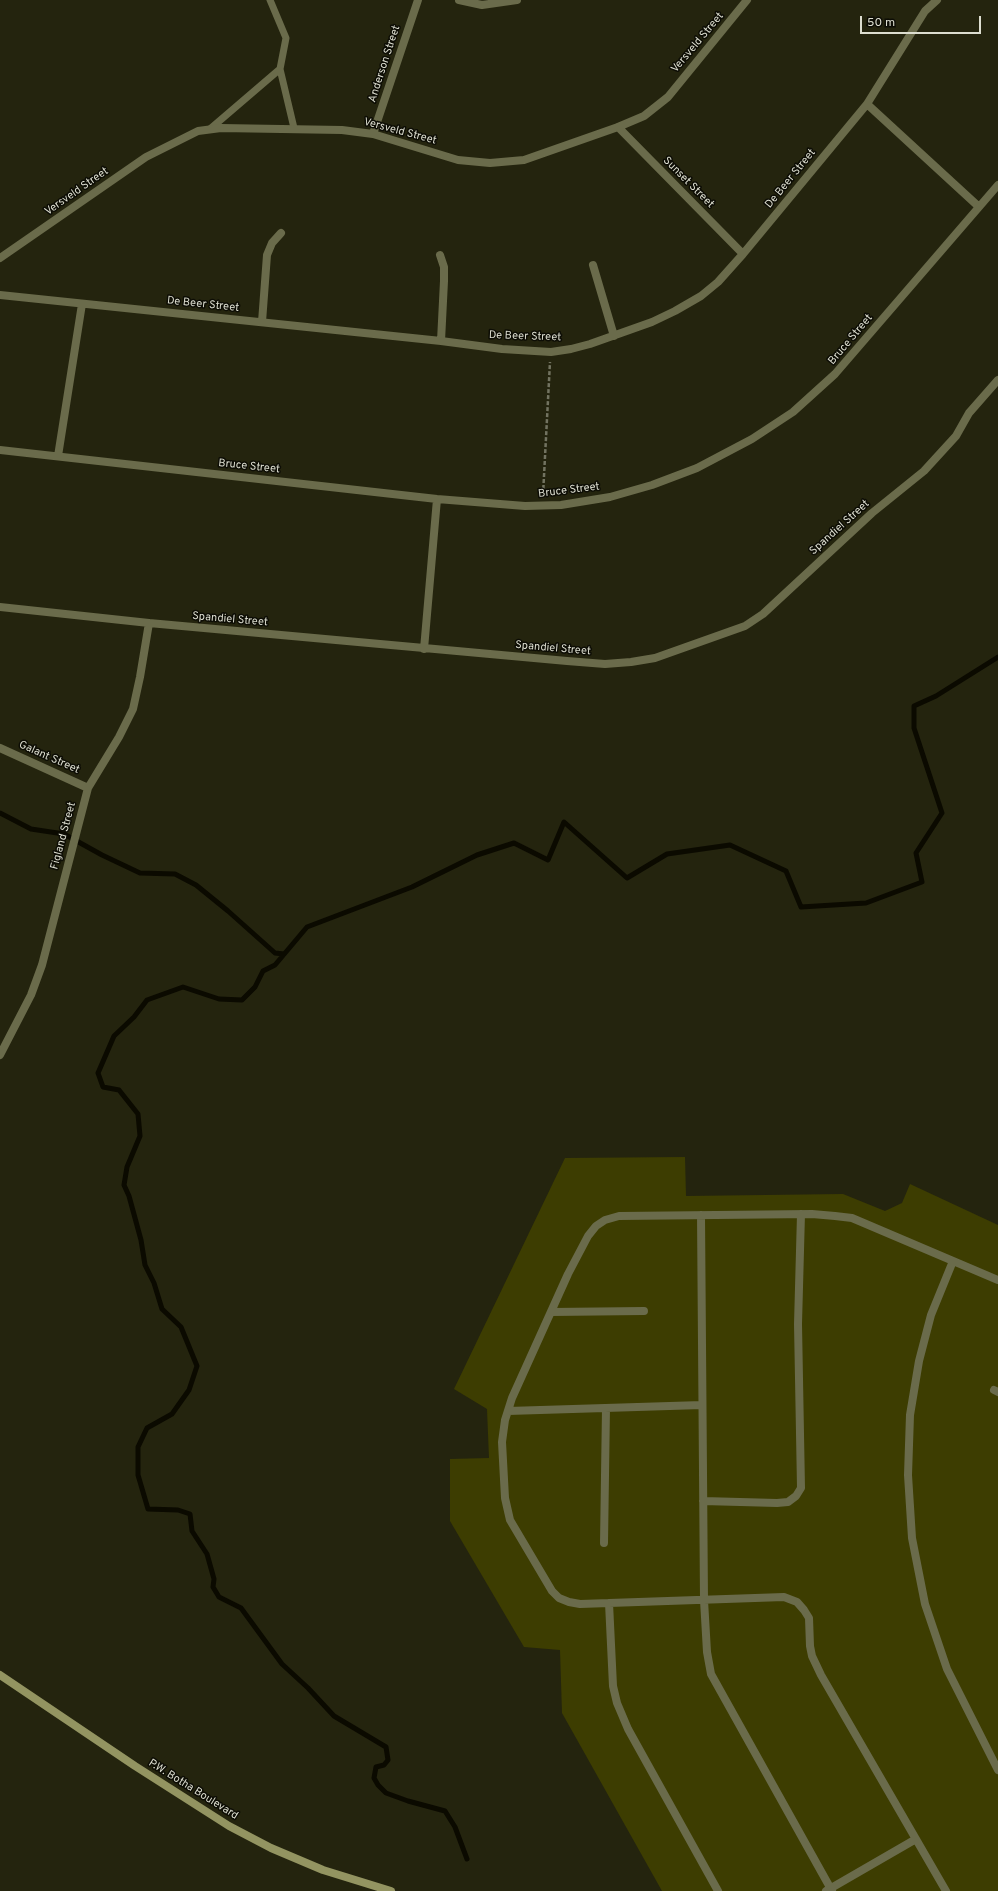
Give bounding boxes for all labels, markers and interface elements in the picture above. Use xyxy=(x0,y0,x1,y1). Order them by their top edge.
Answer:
scale bar xyxy=(862,8,983,34)
street label: Versveld Street xyxy=(669,10,727,76)
text: 50 m xyxy=(867,15,895,31)
street label: Anderson Street xyxy=(366,24,404,104)
street label: Versveld Street xyxy=(362,116,438,148)
street label: De Beer Street xyxy=(763,147,819,211)
street label: Sunset Street xyxy=(660,155,716,211)
street label: Versveld Street xyxy=(43,165,111,219)
street label: De Beer Street xyxy=(166,295,240,315)
street label: Bruce Street xyxy=(826,312,876,368)
street label: De Beer Street xyxy=(489,329,561,345)
street label: Bruce Street xyxy=(218,457,280,477)
street label: Bruce Street xyxy=(537,481,601,501)
street label: Spandiel Street xyxy=(807,498,873,558)
street label: Spandiel Street xyxy=(192,610,268,630)
street label: Spandiel Street xyxy=(515,639,591,659)
street label: Galant Street xyxy=(17,739,81,777)
street label: Figland Street xyxy=(49,801,79,871)
street label: P.W. Botha Boulevard xyxy=(146,1757,240,1823)

